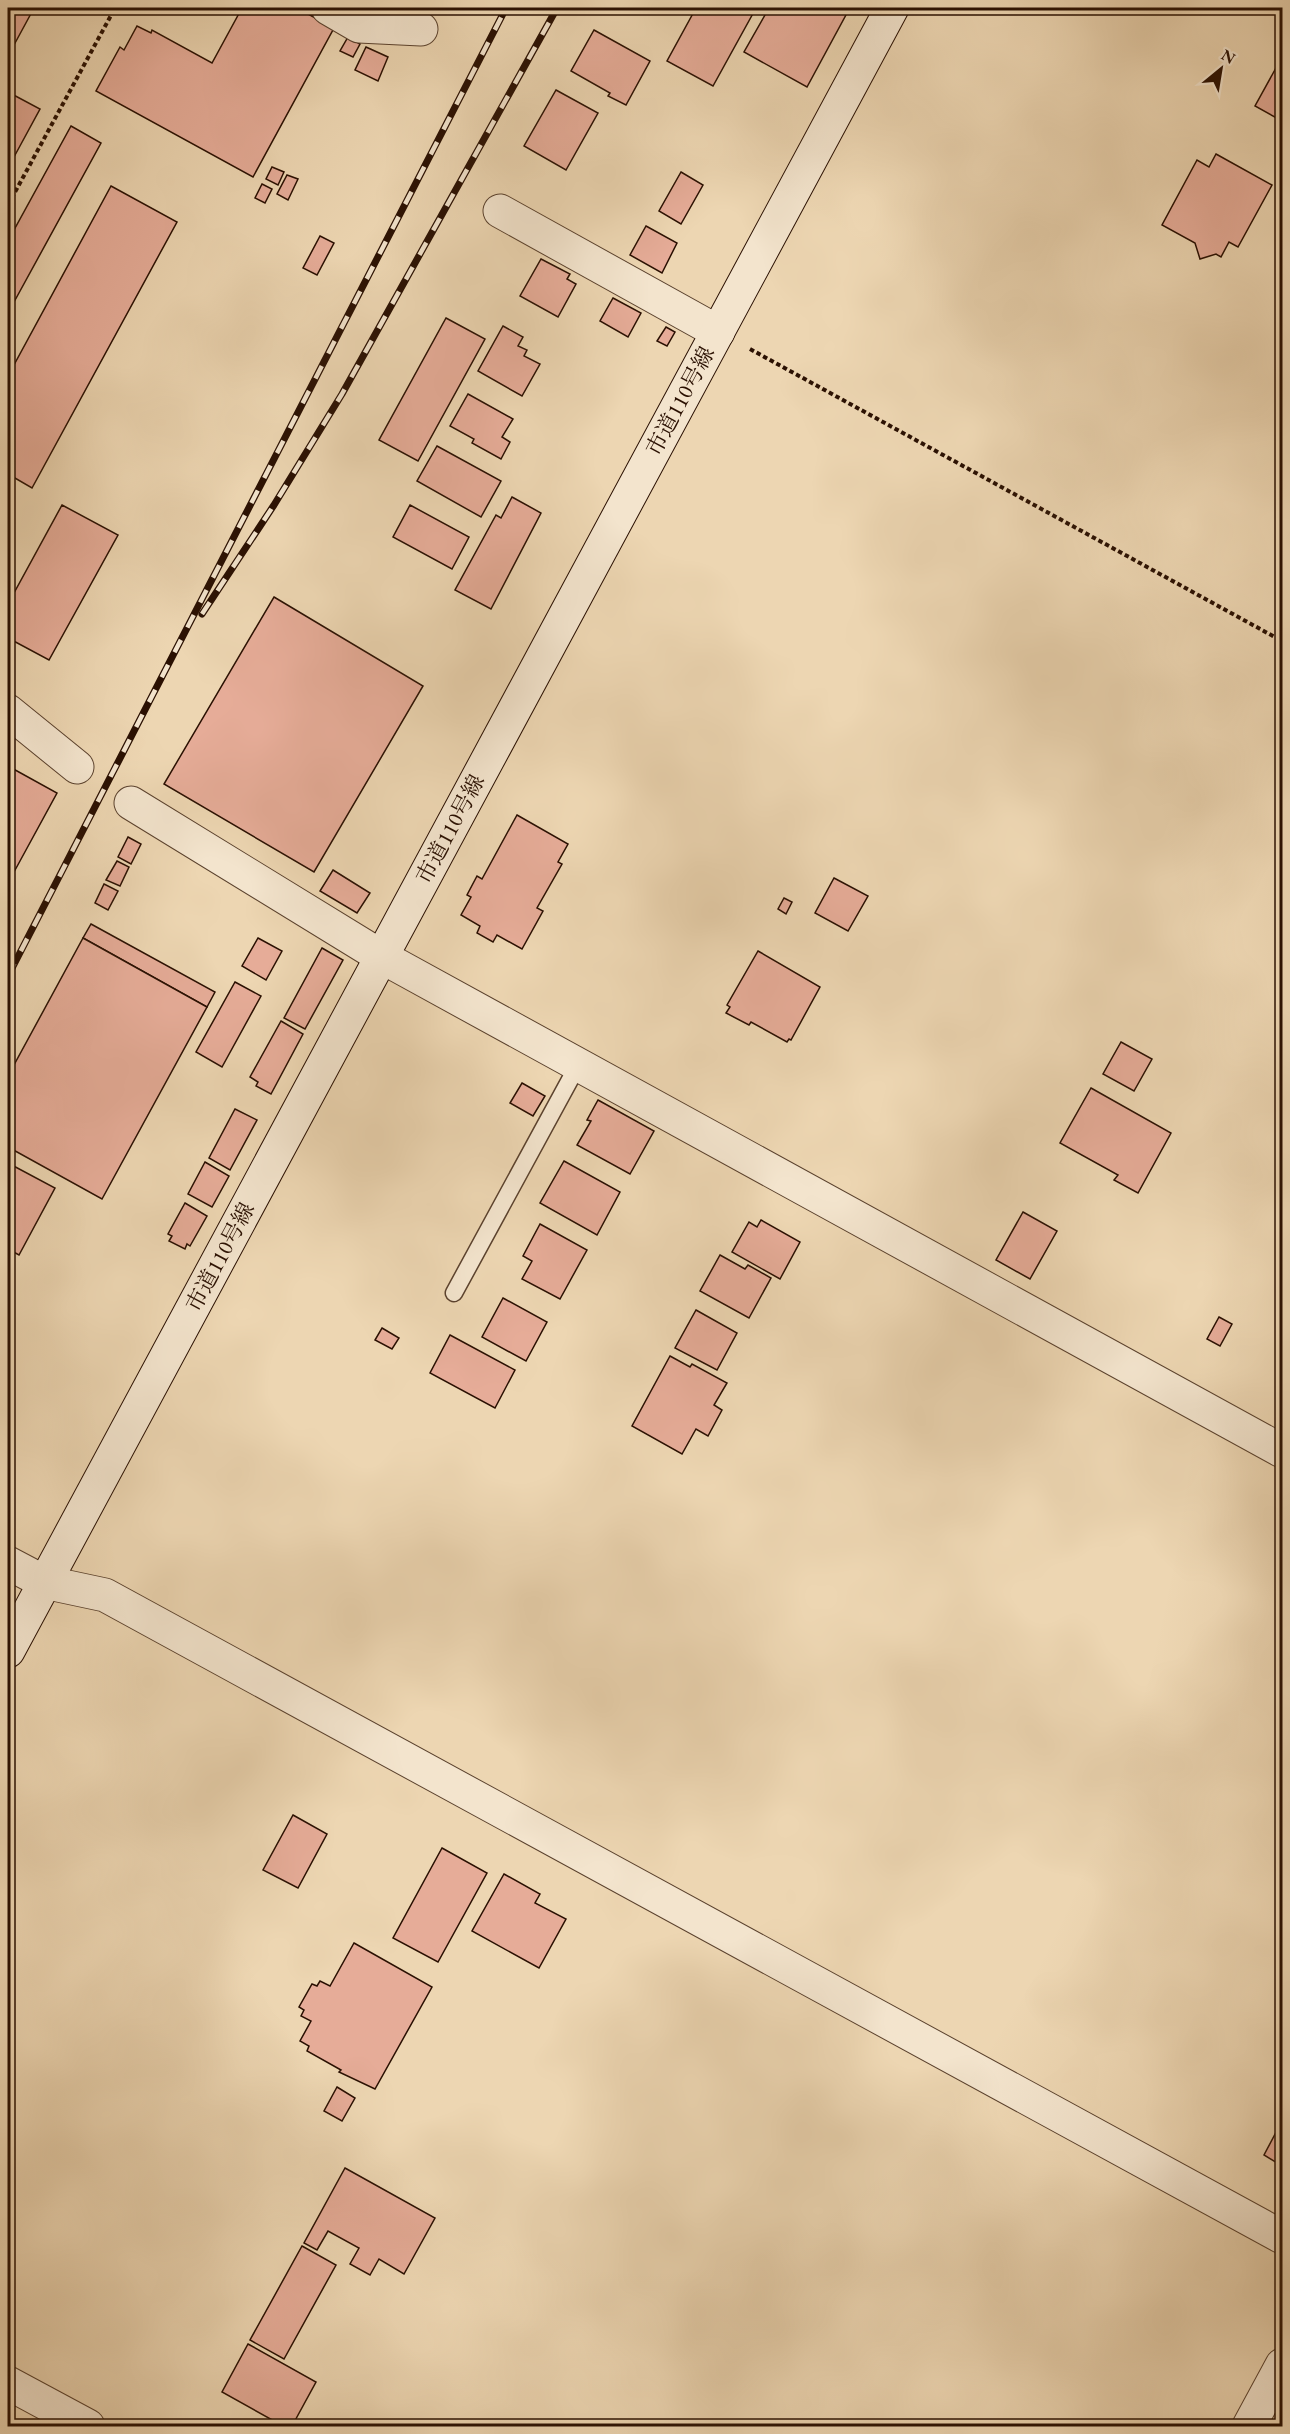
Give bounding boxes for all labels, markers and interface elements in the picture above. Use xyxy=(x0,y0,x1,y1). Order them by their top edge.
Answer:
north arrow xyxy=(1191,39,1251,99)
text: N xyxy=(1217,44,1239,69)
street label: 市道110号線 xyxy=(639,341,721,461)
street label: 市道110号線 xyxy=(409,769,491,889)
street label: 市道110号線 xyxy=(179,1197,261,1317)

